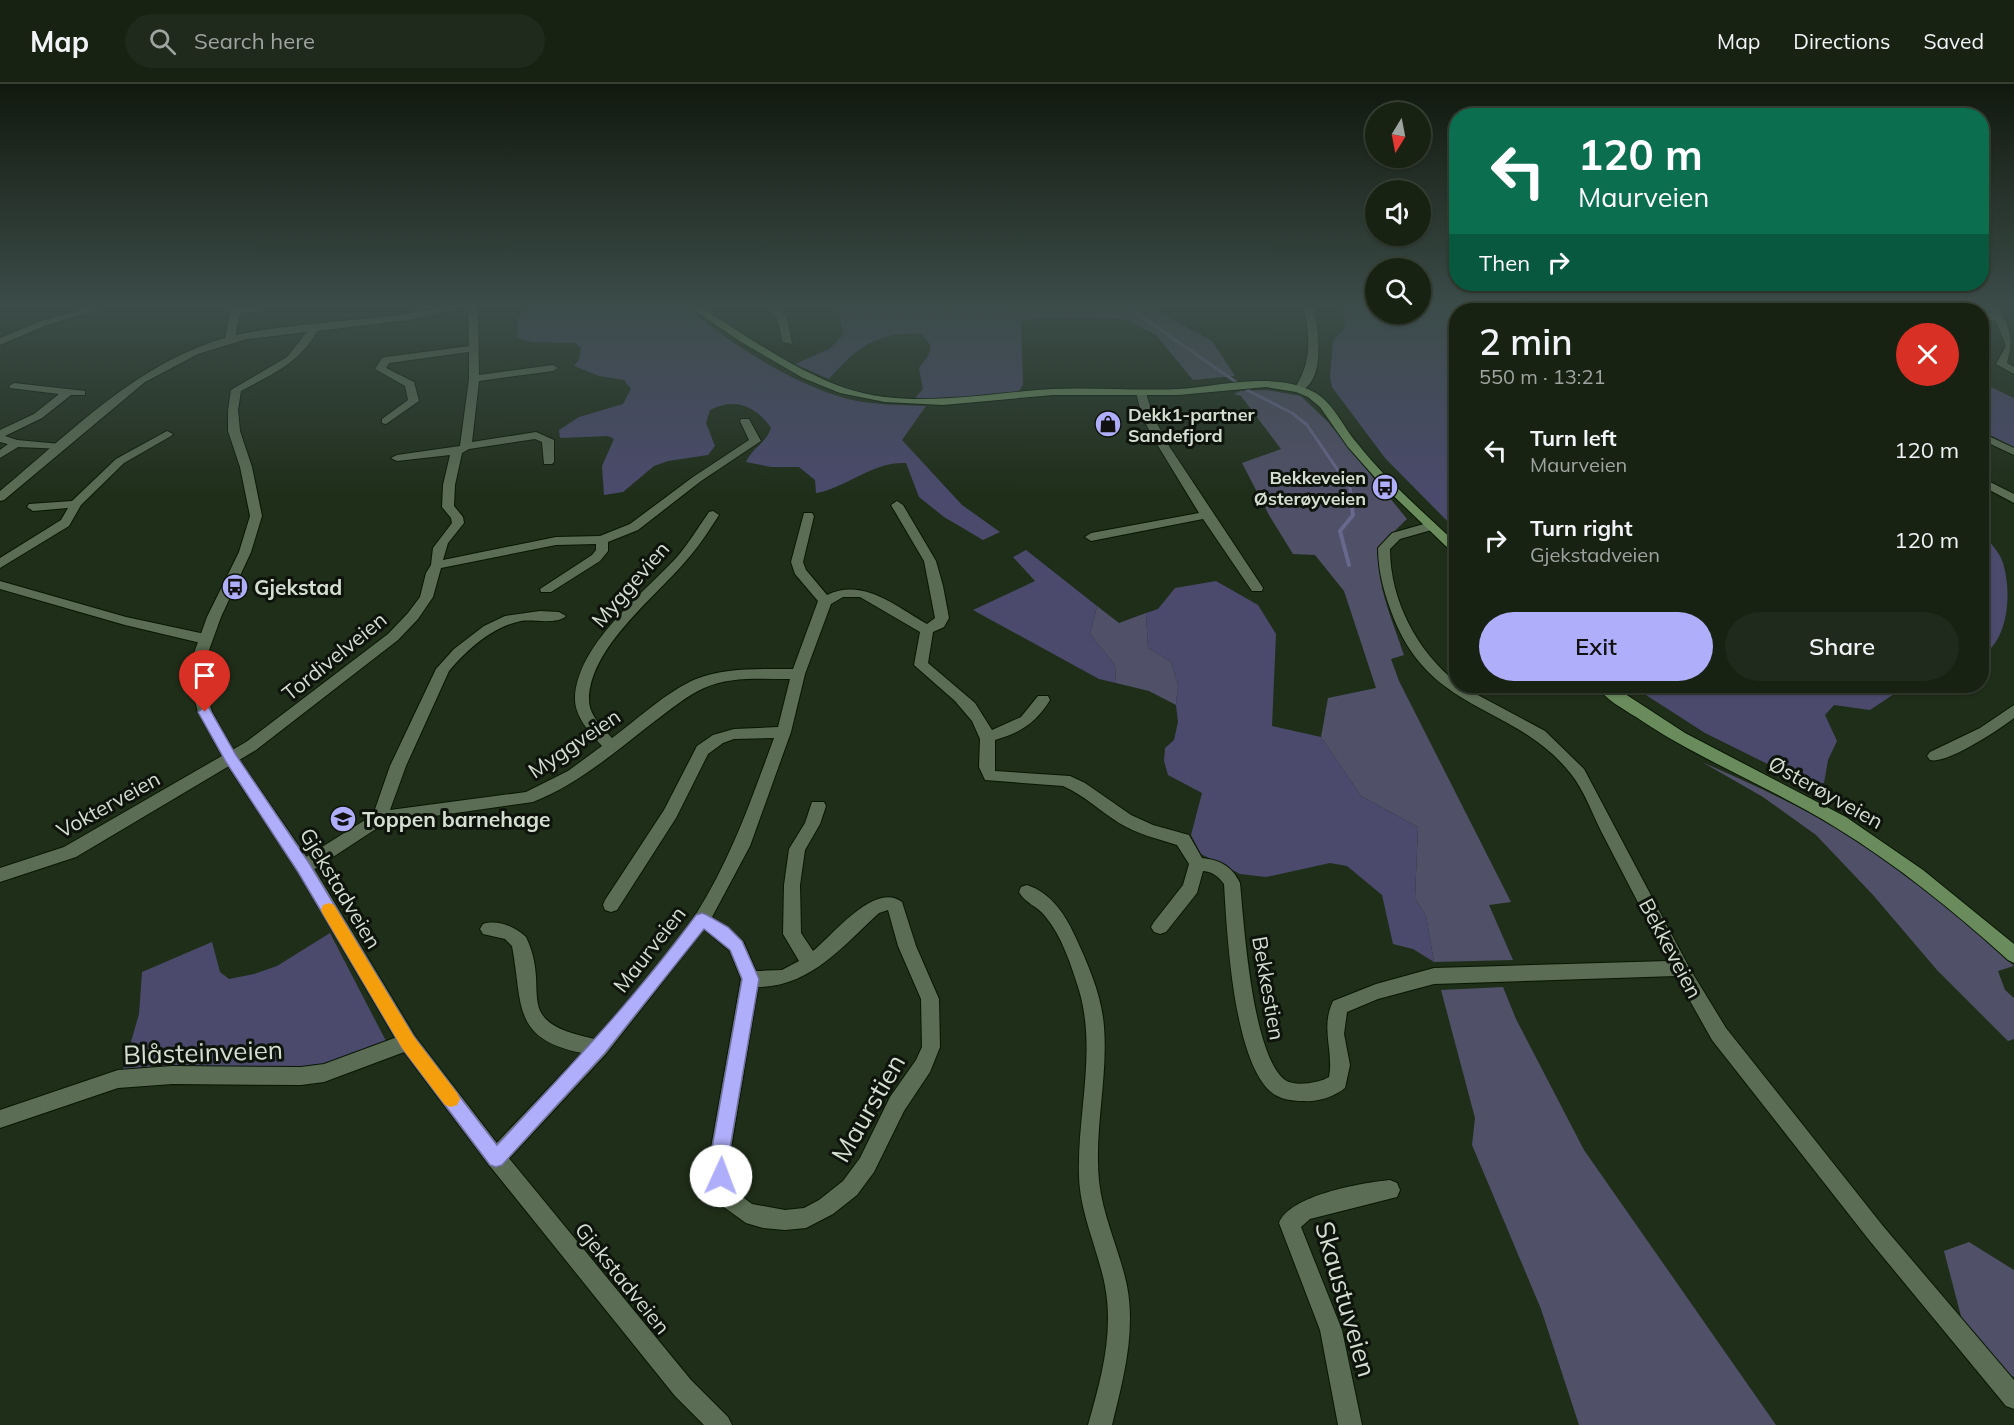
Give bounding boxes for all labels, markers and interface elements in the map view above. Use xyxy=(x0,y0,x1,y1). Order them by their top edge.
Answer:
search box xyxy=(125,14,545,68)
text: Map xyxy=(30,24,89,59)
icon: search xyxy=(146,25,179,58)
text: Search here xyxy=(194,27,315,55)
text: Map xyxy=(1717,28,1760,54)
text: Directions xyxy=(1793,28,1890,54)
text: Saved xyxy=(1923,28,1984,54)
north arrow xyxy=(1365,102,1431,168)
map controls xyxy=(1365,102,1431,324)
text: 120 m xyxy=(1578,128,1703,181)
icon: left xyxy=(1479,132,1557,210)
button: sound xyxy=(1365,180,1431,246)
text: Maurveien xyxy=(1578,180,1709,214)
icon: right xyxy=(1542,246,1575,279)
text: Then xyxy=(1479,249,1530,277)
button: search xyxy=(1365,258,1431,324)
text: 2 min xyxy=(1479,319,1573,364)
button: close xyxy=(1896,323,1959,386)
text: 550 m · 13:21 xyxy=(1479,364,1605,389)
place label: Dekk1-partner Sandefjord xyxy=(1128,403,1256,447)
shop icon: Dekk1-partner Sandefjord xyxy=(1093,409,1123,439)
text: Turn left xyxy=(1530,424,1617,452)
icon: left xyxy=(1479,434,1512,467)
text: 120 m xyxy=(1894,436,1959,464)
text: Maurveien xyxy=(1530,452,1627,477)
place label: Bekkeveien Østerøyveien xyxy=(1254,466,1366,510)
bus stop icon: Bekkeveien Østerøyveien xyxy=(1370,472,1400,502)
text: Turn right xyxy=(1530,514,1633,542)
icon: right xyxy=(1479,524,1512,557)
text: 120 m xyxy=(1894,526,1959,554)
street label: Myggevien xyxy=(586,536,674,632)
text: Gjekstadveien xyxy=(1530,542,1660,567)
bus stop icon: Gjekstad xyxy=(220,572,250,602)
place label: Gjekstad xyxy=(254,574,342,600)
street label: Tordivelveien xyxy=(277,606,391,706)
button: Exit xyxy=(1479,612,1713,681)
button: Share xyxy=(1725,612,1959,681)
pin xyxy=(179,650,230,712)
icon: arrive xyxy=(188,659,221,692)
street label: Myggveien xyxy=(523,703,625,783)
street label: Østerøyveien xyxy=(1764,750,1888,834)
street label: Vokterveien xyxy=(52,765,164,843)
school or university icon: Toppen barnehage xyxy=(328,804,358,834)
place label: Toppen barnehage xyxy=(362,806,550,832)
street label: Gjekstadveien xyxy=(295,823,387,953)
street label: Bekkeveien xyxy=(1634,894,1708,1002)
street label: Maurveien xyxy=(607,901,691,997)
street label: Bekkestien xyxy=(1247,934,1291,1042)
street label: Blåsteinveien xyxy=(122,1033,284,1071)
street label: Maurstien xyxy=(824,1048,912,1168)
position arrow xyxy=(689,1144,753,1208)
street label: Gjekstadveien xyxy=(570,1217,676,1339)
street label: Skaustuveien xyxy=(1308,1217,1384,1381)

